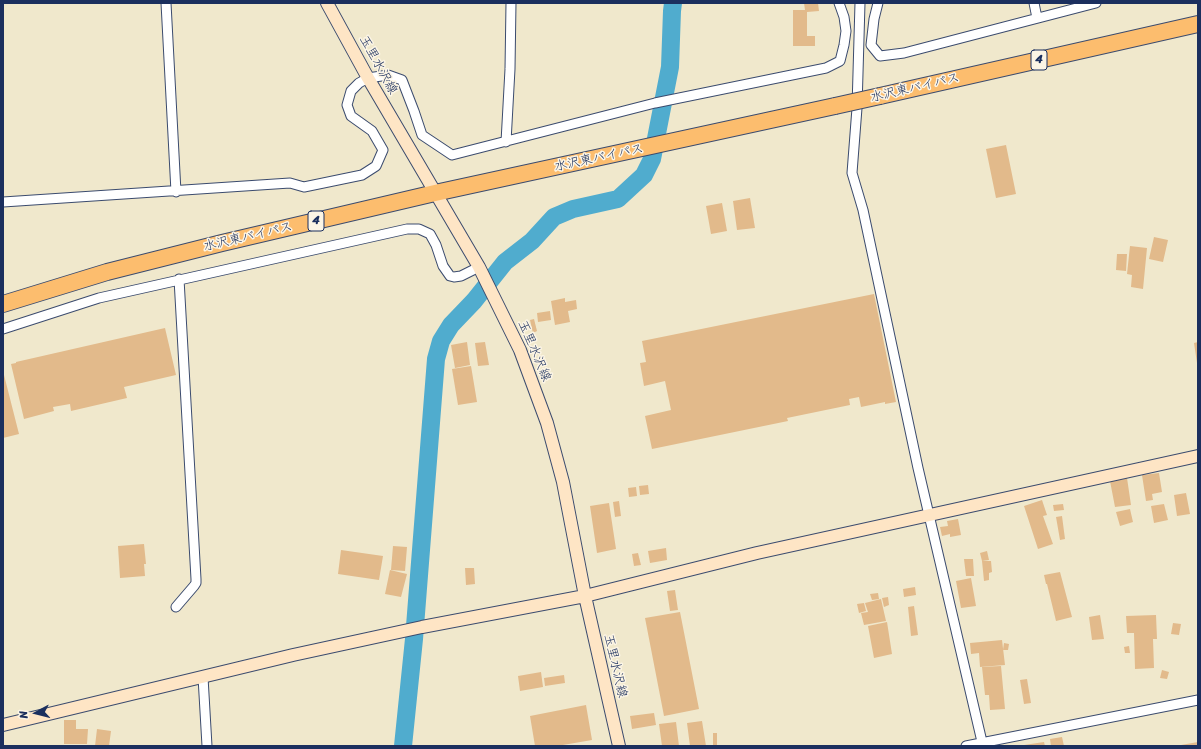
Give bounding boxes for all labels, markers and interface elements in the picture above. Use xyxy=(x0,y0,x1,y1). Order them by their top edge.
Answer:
street label: 玉里水沢線 xyxy=(355,33,401,97)
road number: 4 xyxy=(1031,50,1047,70)
street label: 水沢東バイパス xyxy=(869,70,961,106)
street label: 水沢東バイパス xyxy=(553,141,645,175)
road number: 4 xyxy=(308,211,324,231)
street label: 水沢東バイパス xyxy=(202,219,294,255)
street label: 玉里水沢線 xyxy=(514,318,554,384)
street label: 玉里水沢線 xyxy=(600,633,630,699)
north arrow xyxy=(16,693,56,733)
text: N xyxy=(14,710,33,719)

